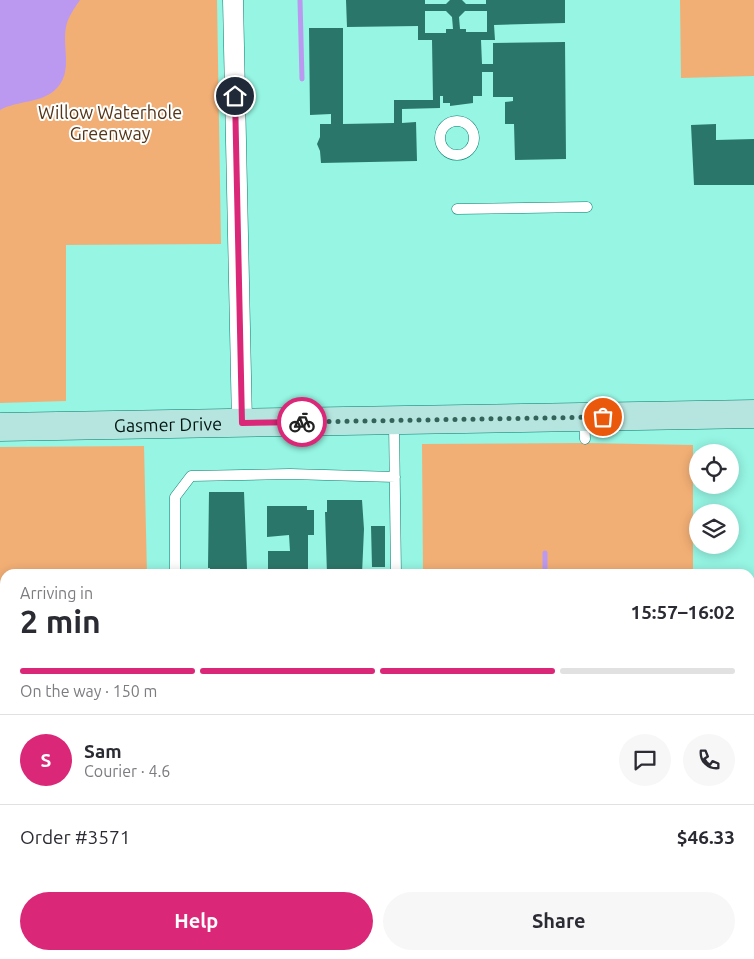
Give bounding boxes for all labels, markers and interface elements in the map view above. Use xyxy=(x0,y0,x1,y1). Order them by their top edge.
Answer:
pin xyxy=(214,75,256,117)
icon: home xyxy=(221,82,249,110)
park label: Willow Waterhole Greenway xyxy=(38,102,182,143)
pin xyxy=(582,396,624,438)
courier xyxy=(277,397,327,447)
icon: bag xyxy=(589,403,617,431)
icon: bike xyxy=(288,408,316,436)
street label: Gasmer Drive xyxy=(114,413,222,435)
map controls xyxy=(689,444,739,554)
button: locate xyxy=(689,444,739,494)
button: layers xyxy=(689,504,739,554)
text: Arriving in xyxy=(20,584,93,602)
text: 15:57–16:02 xyxy=(630,601,735,623)
text: 2 min xyxy=(20,603,101,639)
text: On the way · 150 m xyxy=(20,682,157,700)
button: chat xyxy=(619,734,671,786)
button: phone xyxy=(683,734,735,786)
text: Sam xyxy=(84,740,122,762)
text: S xyxy=(41,749,51,771)
text: Courier · 4.6 xyxy=(84,762,170,780)
text: Order #3571 xyxy=(20,826,130,848)
text: $46.33 xyxy=(677,826,735,848)
button: Help xyxy=(20,892,373,950)
button: Share xyxy=(383,892,735,950)

